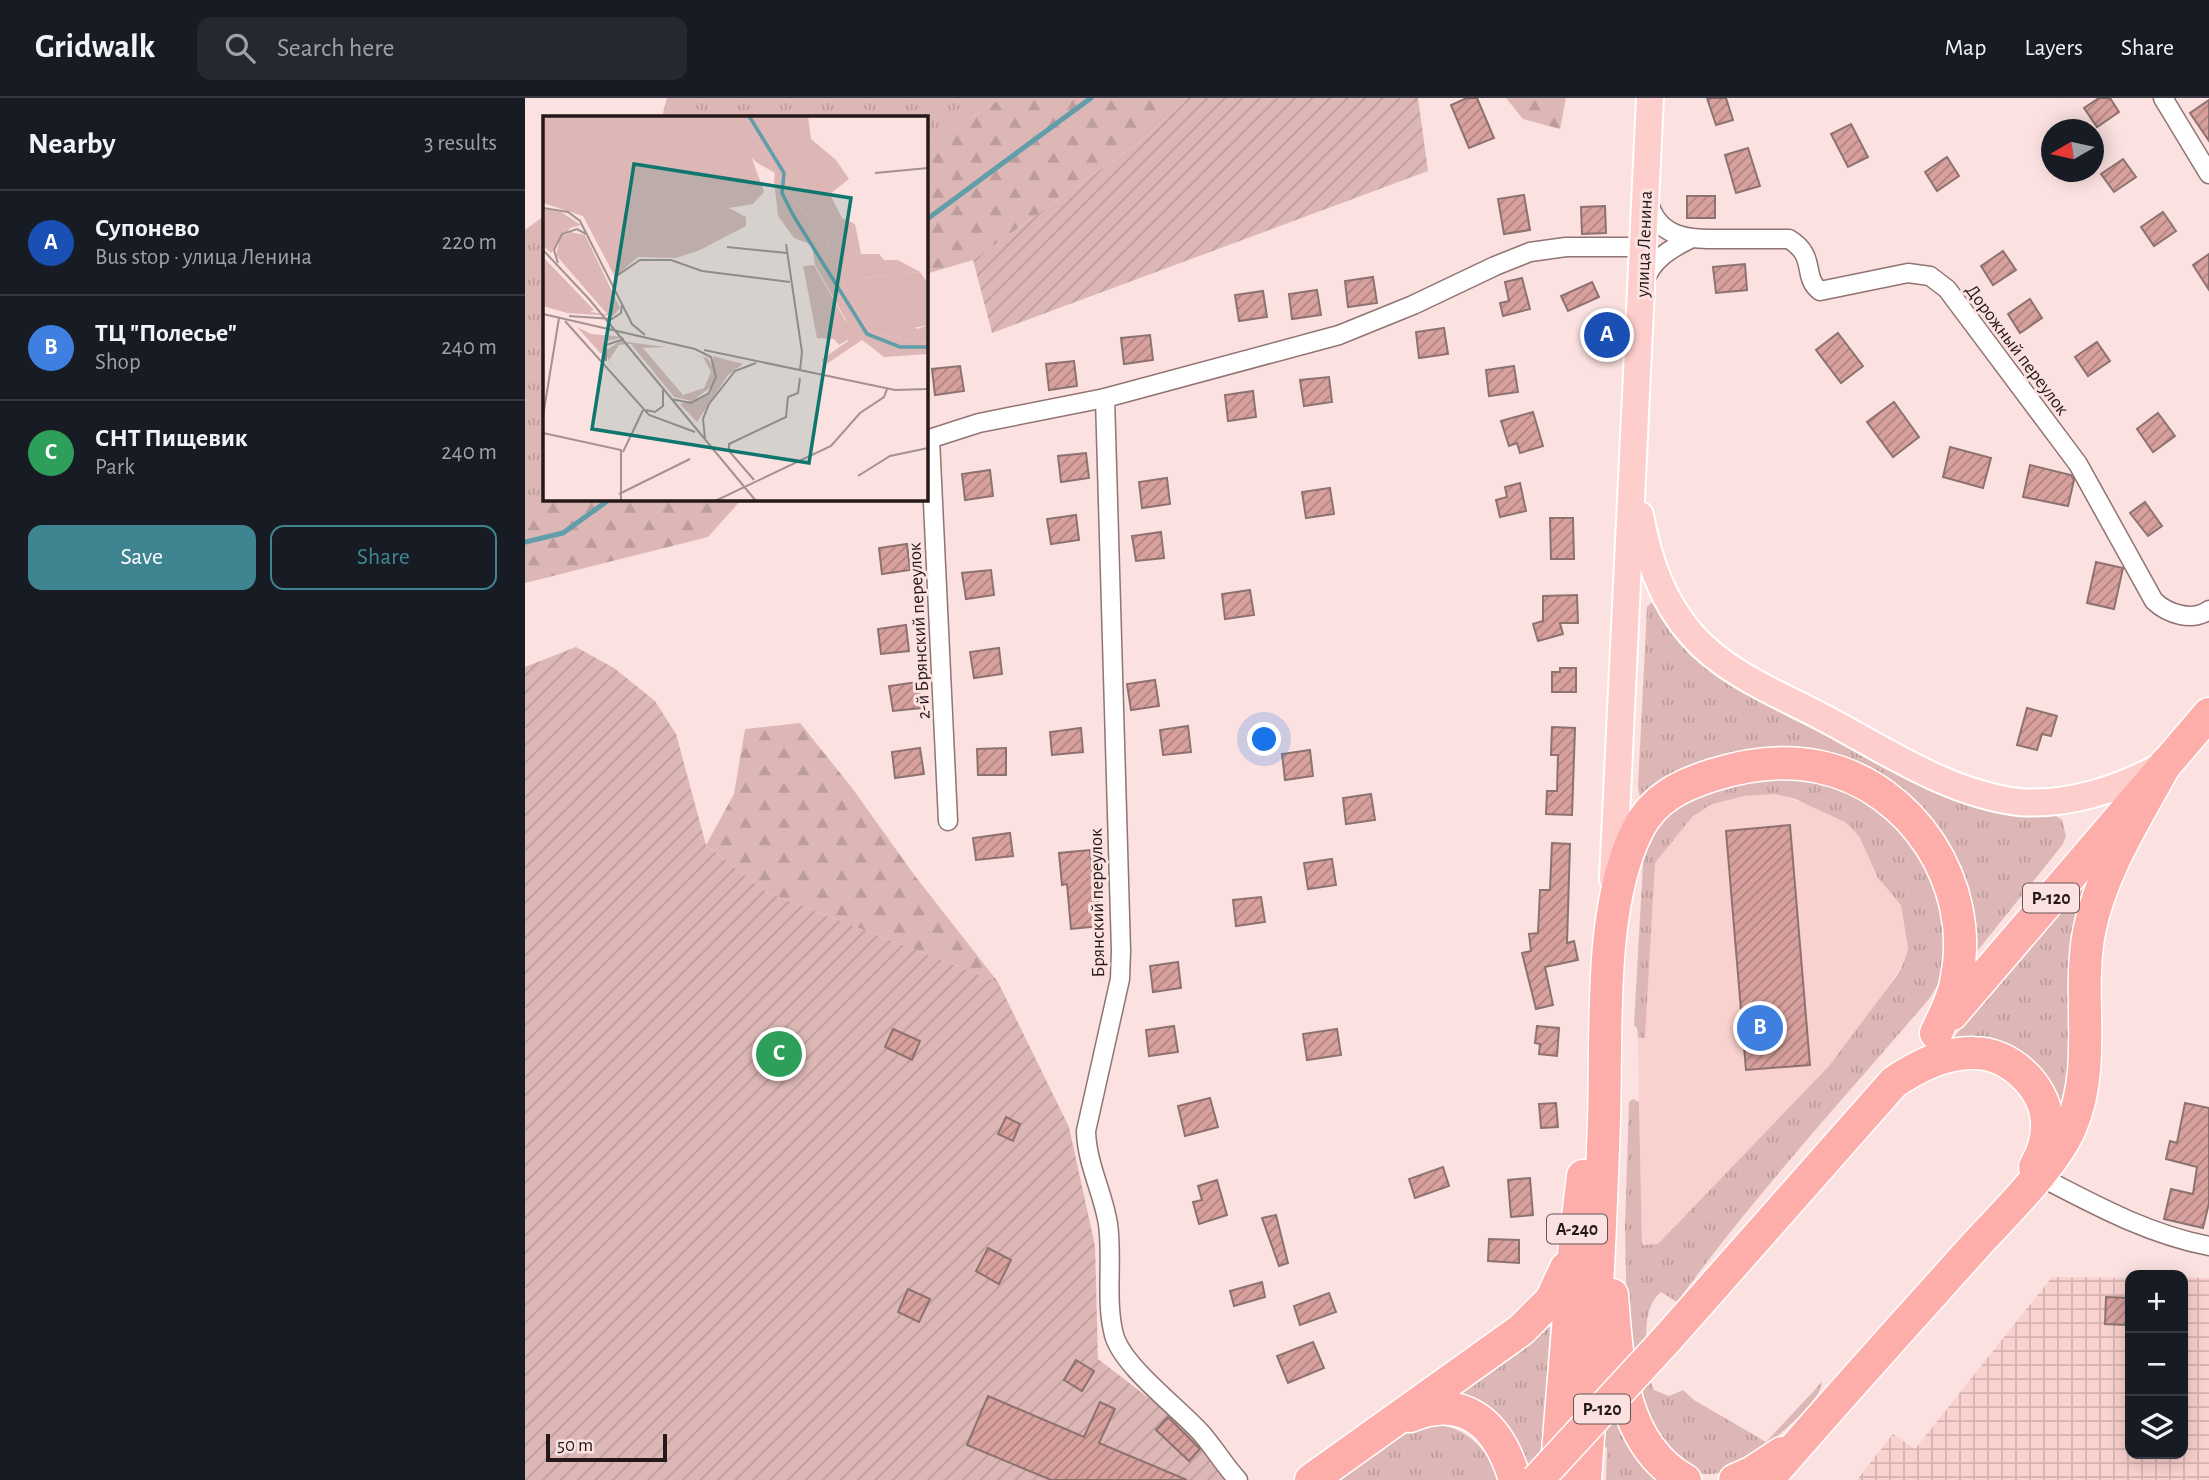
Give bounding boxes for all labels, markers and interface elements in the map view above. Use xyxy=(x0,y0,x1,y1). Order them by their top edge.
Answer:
search box xyxy=(197,17,687,80)
icon: search xyxy=(221,29,259,67)
text: Gridwalk xyxy=(35,31,155,64)
text: Search here xyxy=(277,35,395,61)
text: Map xyxy=(1944,36,1986,60)
text: Layers xyxy=(2024,36,2083,60)
text: Share xyxy=(2121,36,2174,60)
inset map xyxy=(543,116,927,500)
north arrow xyxy=(2041,119,2104,182)
text: Nearby xyxy=(28,129,116,159)
text: 3 results xyxy=(424,132,497,155)
street label: улица Ленина xyxy=(1633,190,1656,299)
text: Супонево xyxy=(95,215,200,241)
text: A xyxy=(44,231,58,254)
text: 220 m xyxy=(442,231,497,254)
text: Bus stop · улица Ленина xyxy=(95,246,312,269)
street label: Дорожный переулок xyxy=(1962,281,2072,419)
pin: A xyxy=(1584,309,1630,361)
text: ТЦ "Полесье" xyxy=(95,320,237,346)
text: B xyxy=(44,336,58,359)
text: 240 m xyxy=(441,336,497,359)
text: Shop xyxy=(95,351,141,374)
text: СНТ Пищевик xyxy=(95,425,248,451)
text: C xyxy=(45,441,57,464)
text: 240 m xyxy=(441,441,497,464)
text: Park xyxy=(95,456,135,479)
button: Save xyxy=(28,525,256,590)
button: Share xyxy=(270,525,497,590)
street label: 2-й Брянский переулок xyxy=(905,542,934,720)
your location xyxy=(1247,722,1281,756)
street label: Брянский переулок xyxy=(1087,828,1108,978)
road number: Р-120 xyxy=(2023,884,2079,912)
pin: B xyxy=(1737,1002,1783,1054)
pin: C xyxy=(756,1028,802,1080)
road number: А-240 xyxy=(1547,1214,1607,1244)
map controls xyxy=(2125,1270,2188,1459)
button: + xyxy=(2125,1270,2188,1333)
button: − xyxy=(2125,1333,2188,1396)
road number: Р-120 xyxy=(1574,1394,1630,1424)
button: layers xyxy=(2125,1396,2188,1459)
scale bar xyxy=(546,1431,667,1463)
text: 50 m xyxy=(557,1436,593,1455)

